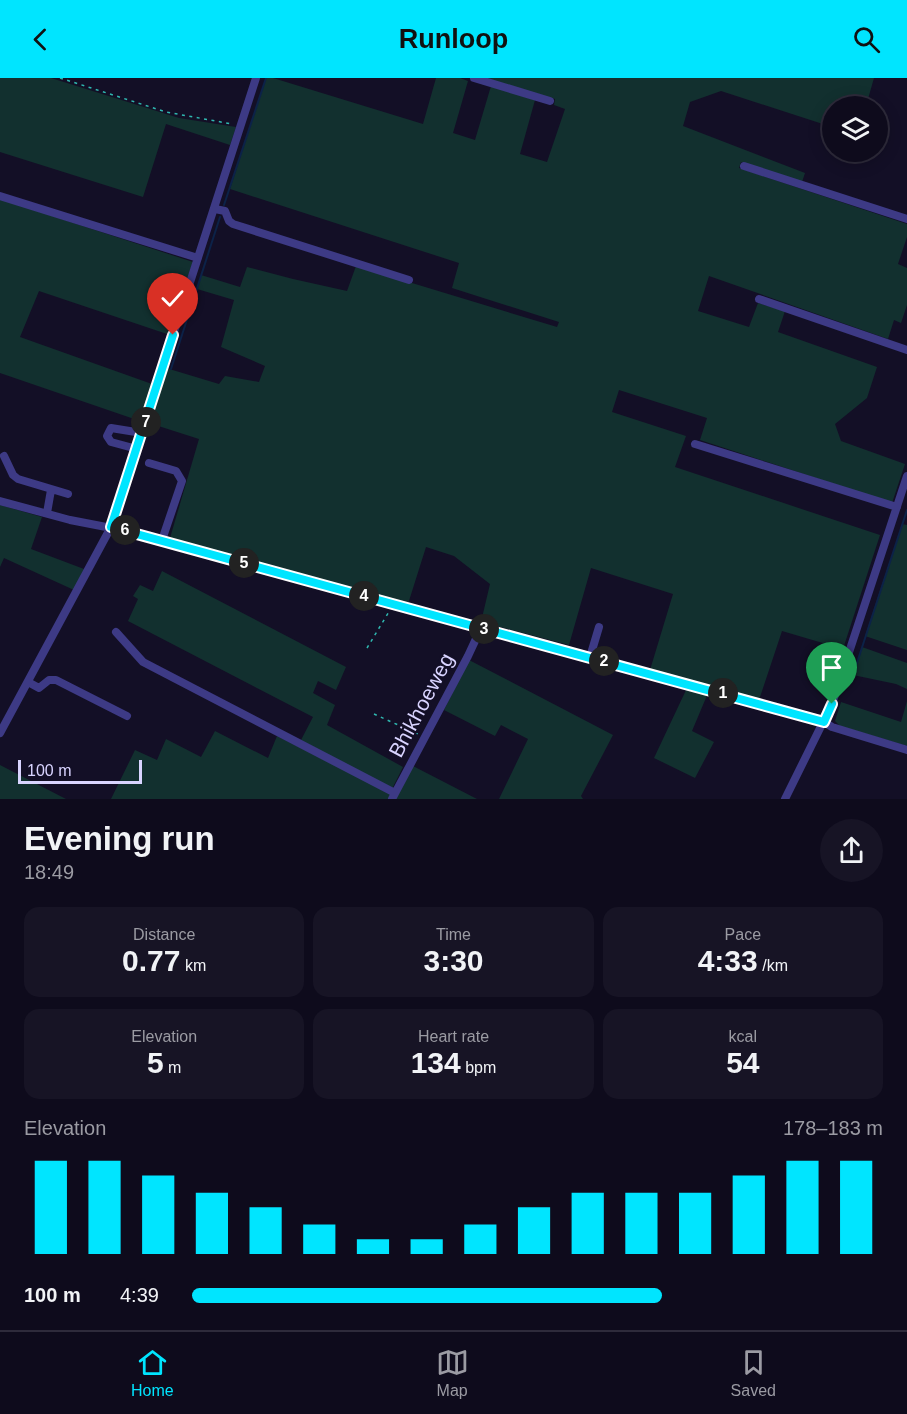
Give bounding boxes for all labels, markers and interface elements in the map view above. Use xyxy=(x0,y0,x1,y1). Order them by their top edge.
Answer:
icon: back xyxy=(24,23,57,56)
icon: search xyxy=(850,23,883,56)
text: Runloop xyxy=(399,24,508,54)
map controls xyxy=(822,96,888,162)
button: layers xyxy=(822,96,888,162)
pin xyxy=(147,273,198,335)
icon: check xyxy=(156,282,189,315)
pin: 7 xyxy=(131,407,161,437)
text: 7 xyxy=(142,413,150,430)
pin: 6 xyxy=(110,515,140,545)
text: 6 xyxy=(121,521,129,538)
pin: 5 xyxy=(229,548,259,578)
text: 5 xyxy=(240,554,248,571)
pin: 4 xyxy=(349,581,379,611)
text: 4 xyxy=(360,587,368,604)
pin: 3 xyxy=(469,614,499,644)
text: 3 xyxy=(480,620,488,637)
pin xyxy=(806,642,857,704)
pin: 2 xyxy=(589,646,619,676)
street label: Bhikhoeweg xyxy=(384,649,458,761)
icon: arrive xyxy=(815,651,848,684)
text: 2 xyxy=(600,652,608,669)
pin: 1 xyxy=(708,678,738,708)
text: 1 xyxy=(719,684,727,701)
scale bar xyxy=(18,757,142,784)
text: 100 m xyxy=(27,762,71,779)
button: share xyxy=(820,819,883,882)
text: Evening run xyxy=(24,820,215,857)
text: 18:49 xyxy=(24,861,74,883)
text: Distance xyxy=(133,926,195,943)
text: Time xyxy=(436,926,471,943)
text: Pace xyxy=(725,926,761,943)
text: 0.77 xyxy=(122,944,180,977)
text: 3:30 xyxy=(423,944,484,977)
text: 4:33 xyxy=(698,944,758,977)
text: km xyxy=(180,957,206,974)
text: /km xyxy=(758,957,788,974)
text: Elevation xyxy=(131,1028,197,1045)
text: Heart rate xyxy=(418,1028,489,1045)
text: kcal xyxy=(729,1028,757,1045)
text: 5 xyxy=(147,1046,164,1079)
text: 134 xyxy=(411,1046,461,1079)
text: 54 xyxy=(726,1046,760,1079)
text: m xyxy=(164,1059,181,1076)
text: bpm xyxy=(461,1059,496,1076)
text: Elevation xyxy=(24,1117,106,1139)
text: 178–183 m xyxy=(783,1117,883,1139)
text: 100 m xyxy=(24,1284,81,1306)
text: 4:39 xyxy=(120,1284,159,1306)
tab: Home xyxy=(131,1346,174,1400)
tab: Map xyxy=(436,1346,469,1400)
tab: Saved xyxy=(731,1346,776,1400)

